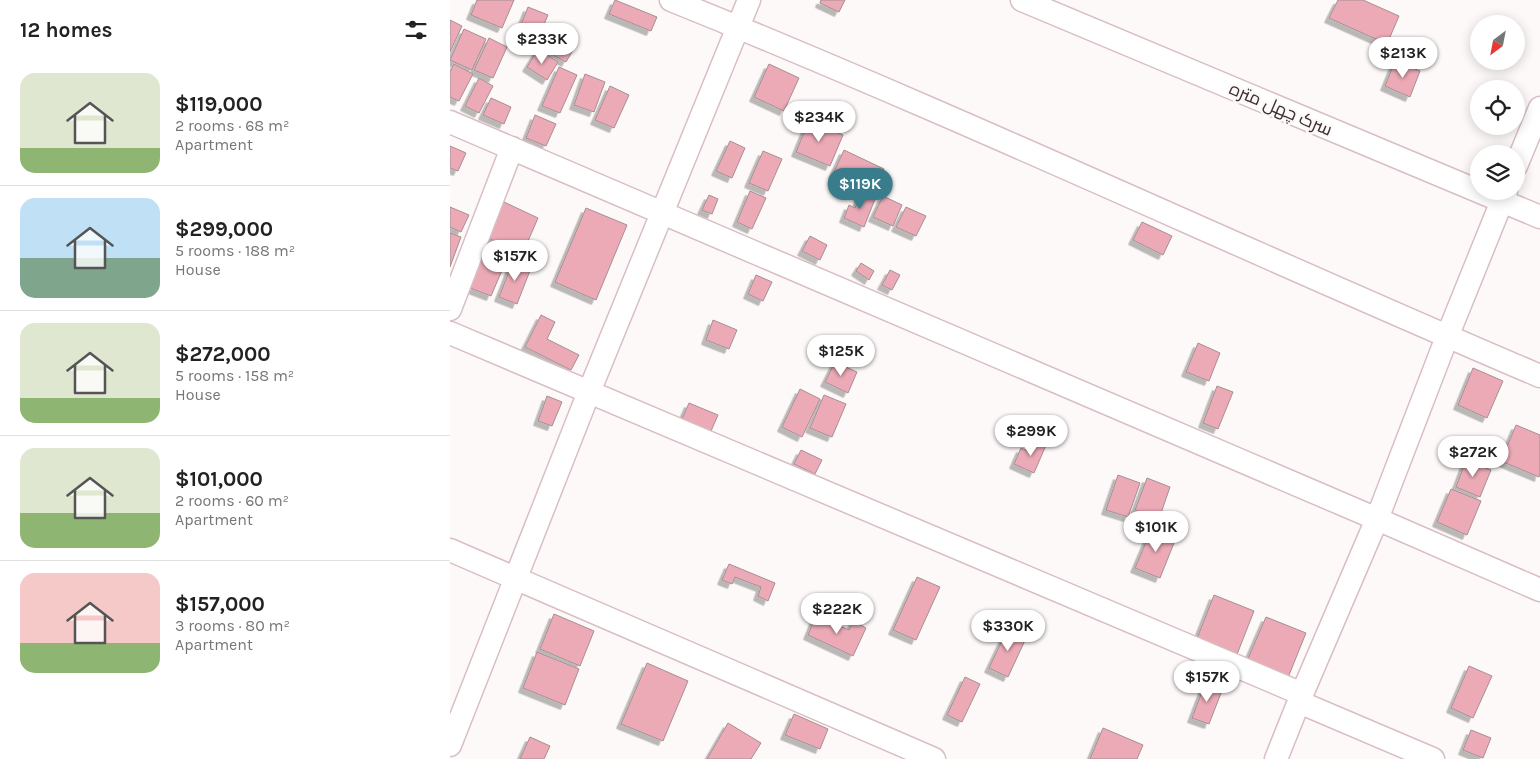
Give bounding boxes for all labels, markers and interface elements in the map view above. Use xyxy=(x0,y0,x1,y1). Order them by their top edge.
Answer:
north arrow xyxy=(1470,15,1525,70)
map controls xyxy=(1470,15,1525,200)
icon: filters xyxy=(402,16,430,44)
text: 12 homes xyxy=(20,18,113,42)
pin: $233K xyxy=(507,22,577,65)
text: $233K xyxy=(516,29,568,48)
pin: $213K xyxy=(1368,36,1438,79)
text: $213K xyxy=(1380,43,1426,62)
street label: سرک چهل متره xyxy=(1226,77,1336,142)
button: locate xyxy=(1470,80,1525,135)
text: $119,000 xyxy=(175,92,262,116)
icon: home xyxy=(60,93,120,153)
pin: $234K xyxy=(784,100,854,143)
text: $234K xyxy=(794,107,844,126)
text: 2 rooms · 68 m² xyxy=(175,116,289,135)
text: Apartment xyxy=(175,135,253,154)
button: layers xyxy=(1470,145,1525,200)
pin: $119K xyxy=(825,168,895,210)
text: $119K xyxy=(839,174,881,193)
text: $299,000 xyxy=(175,217,273,241)
icon: home xyxy=(60,218,120,278)
pin: $157K xyxy=(480,240,550,282)
text: 5 rooms · 188 m² xyxy=(175,241,295,260)
text: $157K xyxy=(493,246,537,265)
text: House xyxy=(175,260,221,279)
pin: $125K xyxy=(806,334,876,377)
text: $125K xyxy=(818,341,864,360)
text: $272,000 xyxy=(175,342,271,366)
icon: home xyxy=(60,343,120,403)
text: 5 rooms · 158 m² xyxy=(175,366,294,385)
text: House xyxy=(175,385,221,404)
pin: $299K xyxy=(996,414,1066,457)
text: $299K xyxy=(1006,421,1056,440)
pin: $272K xyxy=(1438,436,1508,478)
text: $272K xyxy=(1449,442,1497,461)
text: $101,000 xyxy=(175,467,263,491)
icon: home xyxy=(60,468,120,528)
text: 2 rooms · 60 m² xyxy=(175,491,289,510)
text: Apartment xyxy=(175,510,253,529)
pin: $101K xyxy=(1121,510,1191,553)
text: $101K xyxy=(1134,517,1178,536)
text: $157,000 xyxy=(175,592,265,616)
pin: $222K xyxy=(802,592,872,635)
icon: home xyxy=(60,593,120,653)
text: $222K xyxy=(812,599,862,618)
pin: $330K xyxy=(973,610,1043,652)
text: 3 rooms · 80 m² xyxy=(175,616,290,635)
text: $330K xyxy=(982,616,1034,635)
text: Apartment xyxy=(175,635,253,654)
pin: $157K xyxy=(1172,660,1242,703)
text: $157K xyxy=(1185,667,1229,686)

